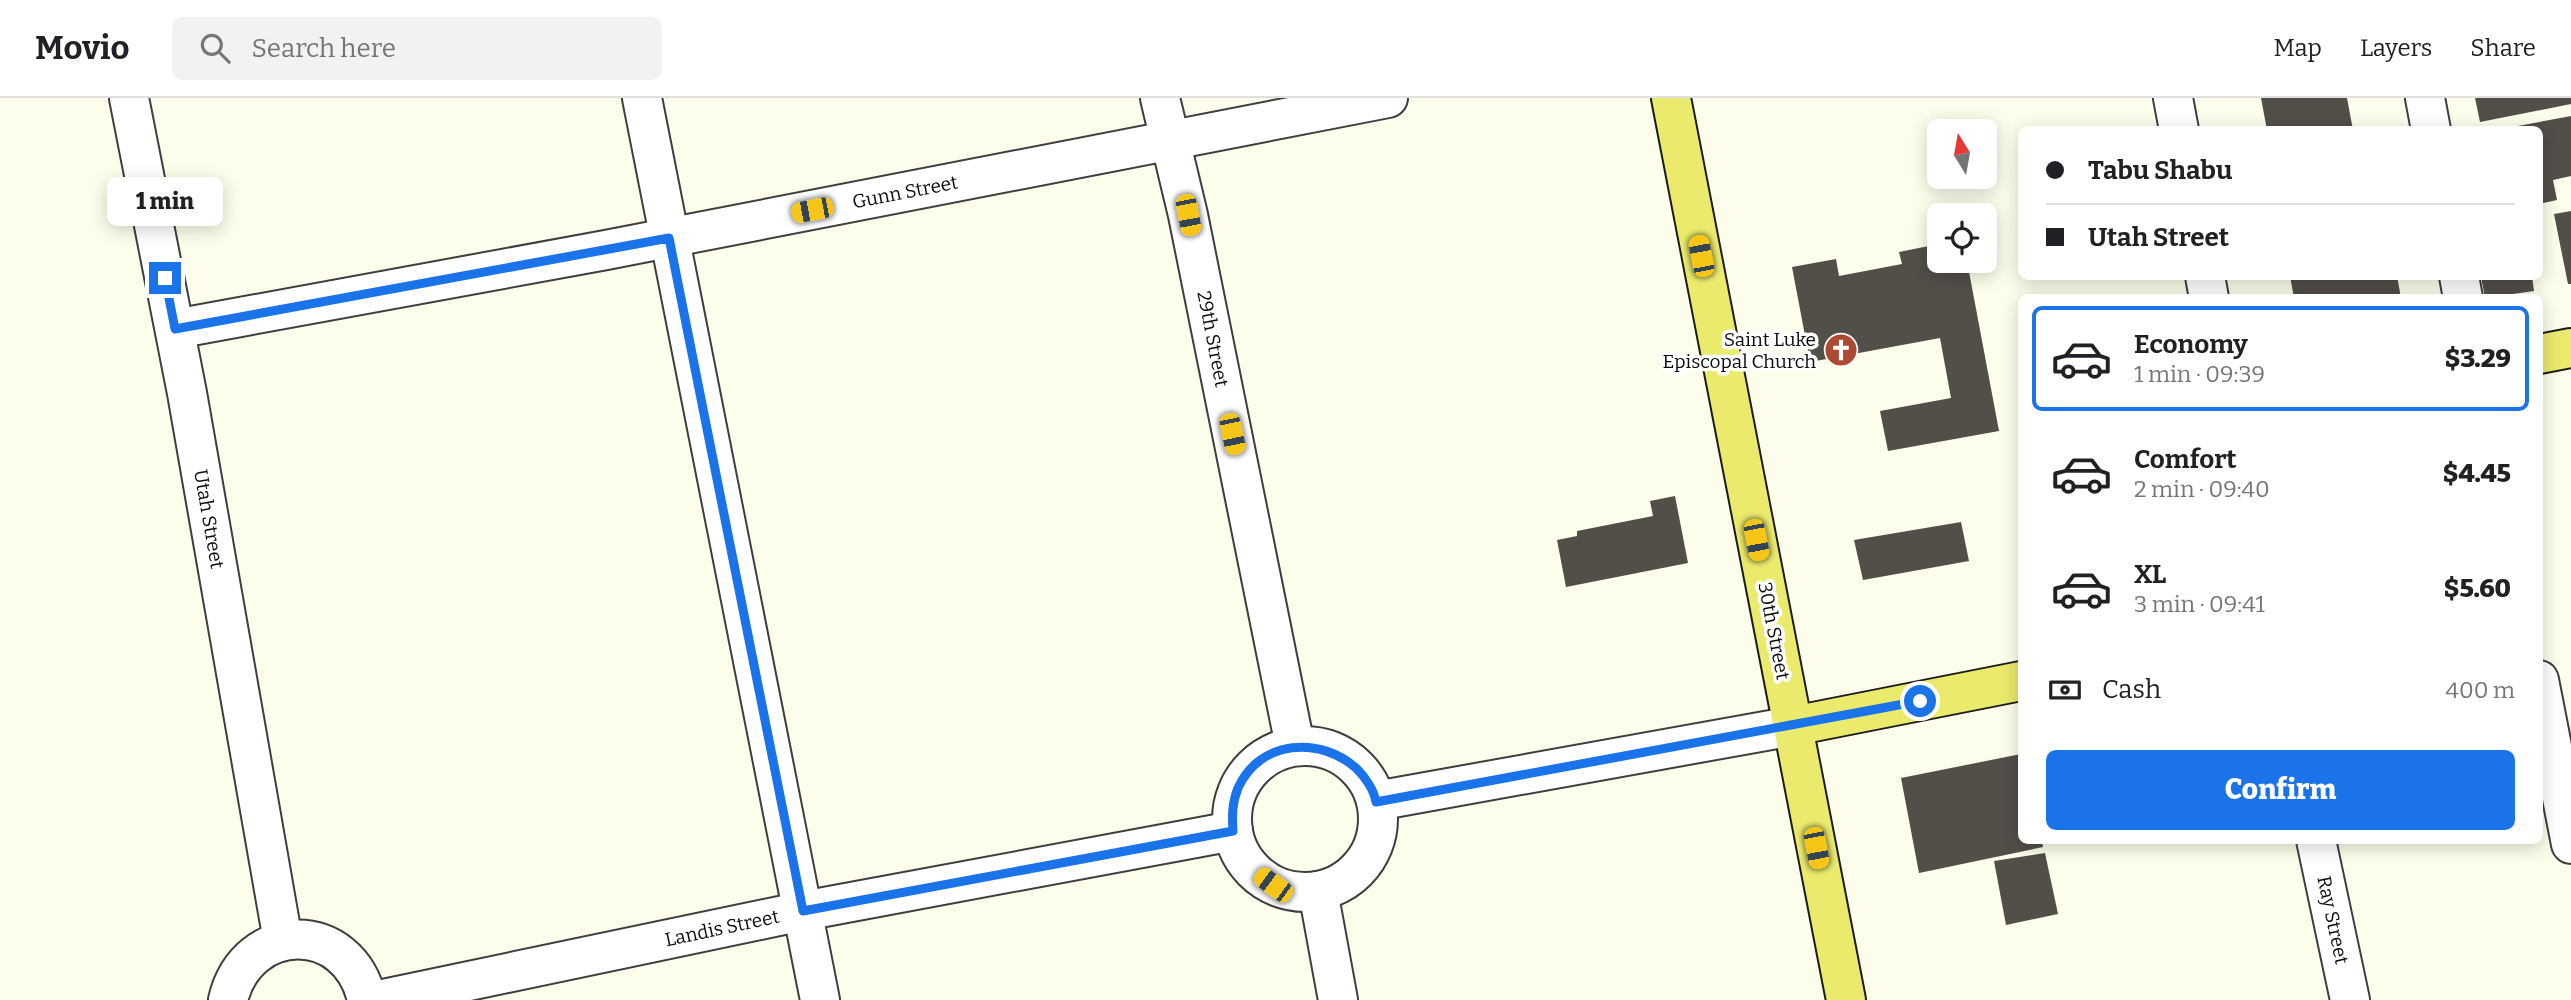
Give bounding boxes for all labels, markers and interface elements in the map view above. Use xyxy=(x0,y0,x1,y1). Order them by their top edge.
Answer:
search box xyxy=(172,17,662,80)
text: Movio xyxy=(35,28,130,68)
icon: search xyxy=(196,29,234,67)
text: Search here xyxy=(252,33,396,64)
text: Map xyxy=(2274,34,2322,62)
text: Layers xyxy=(2360,34,2432,62)
text: Share xyxy=(2470,34,2536,62)
north arrow xyxy=(1927,119,1997,189)
map controls xyxy=(1927,119,1997,273)
text: Tabu Shabu xyxy=(2088,155,2232,186)
street label: Gunn Street xyxy=(850,170,960,214)
callout: 1 min xyxy=(107,176,223,226)
text: 1 min xyxy=(136,187,194,215)
car xyxy=(1174,192,1203,238)
car xyxy=(790,196,835,224)
button: locate xyxy=(1927,203,1997,273)
text: Utah Street xyxy=(2088,222,2229,253)
car xyxy=(1687,233,1716,279)
route end xyxy=(149,262,181,294)
street label: 29th Street xyxy=(1192,289,1234,389)
icon: car xyxy=(2050,327,2113,390)
place label: Saint Luke Episcopal Church xyxy=(1663,328,1816,373)
text: Economy xyxy=(2134,329,2248,360)
church icon: Saint Luke Episcopal Church xyxy=(1822,331,1860,369)
text: $3.29 xyxy=(2445,343,2511,374)
text: 1 min · 09:39 xyxy=(2134,360,2265,388)
car xyxy=(1218,411,1247,457)
icon: car xyxy=(2050,442,2113,505)
text: Comfort xyxy=(2134,444,2237,475)
text: $4.45 xyxy=(2443,458,2511,489)
street label: Utah Street xyxy=(189,468,229,571)
text: 2 min · 09:40 xyxy=(2134,475,2270,503)
car xyxy=(1742,517,1771,563)
icon: car xyxy=(2050,557,2113,620)
text: XL xyxy=(2134,559,2166,590)
text: $5.60 xyxy=(2444,573,2511,604)
street label: 30th Street xyxy=(1753,580,1795,682)
text: 3 min · 09:41 xyxy=(2134,590,2265,618)
icon: cash xyxy=(2046,671,2084,709)
text: Cash xyxy=(2102,674,2161,705)
text: 400 m xyxy=(2446,676,2515,704)
route start xyxy=(1904,685,1936,717)
button: Confirm xyxy=(2046,750,2515,830)
car xyxy=(1802,825,1831,871)
car xyxy=(1250,864,1297,906)
street label: Ray Street xyxy=(2312,874,2354,966)
street label: Landis Street xyxy=(663,905,781,951)

